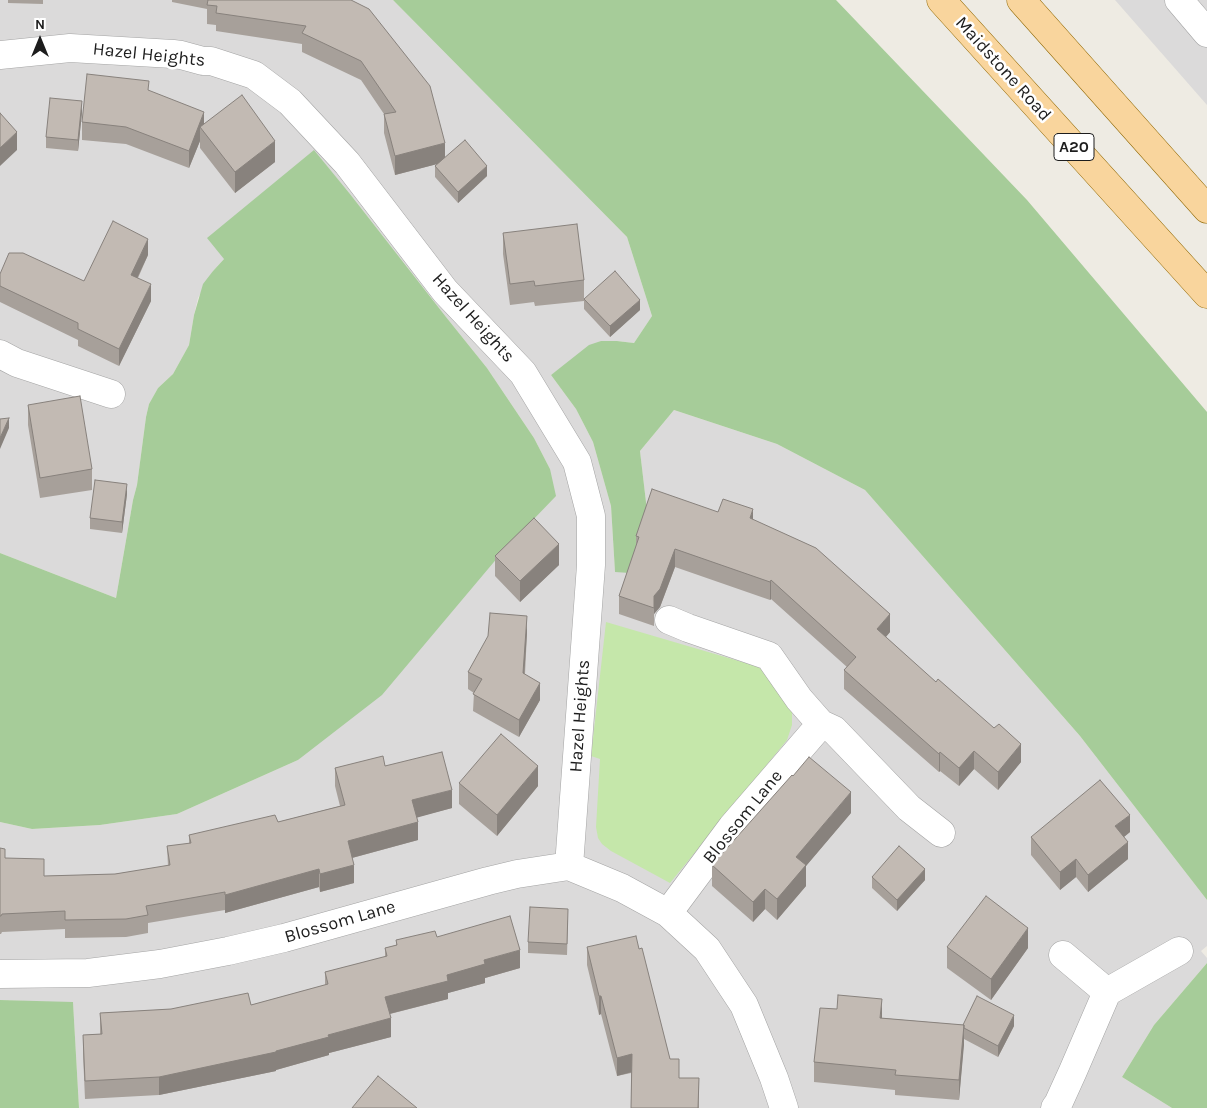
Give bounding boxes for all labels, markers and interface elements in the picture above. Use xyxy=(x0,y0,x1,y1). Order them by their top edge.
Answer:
street label: Maidstone Road xyxy=(950,12,1056,126)
north arrow xyxy=(15,15,65,65)
text: N xyxy=(35,16,45,33)
street label: Hazel Heights xyxy=(92,38,206,72)
road number: A20 xyxy=(1054,134,1094,160)
street label: Hazel Heights xyxy=(427,269,519,367)
street label: Hazel Heights xyxy=(565,659,595,773)
street label: Blossom Lane xyxy=(699,766,787,868)
street label: Blossom Lane xyxy=(282,896,398,948)

